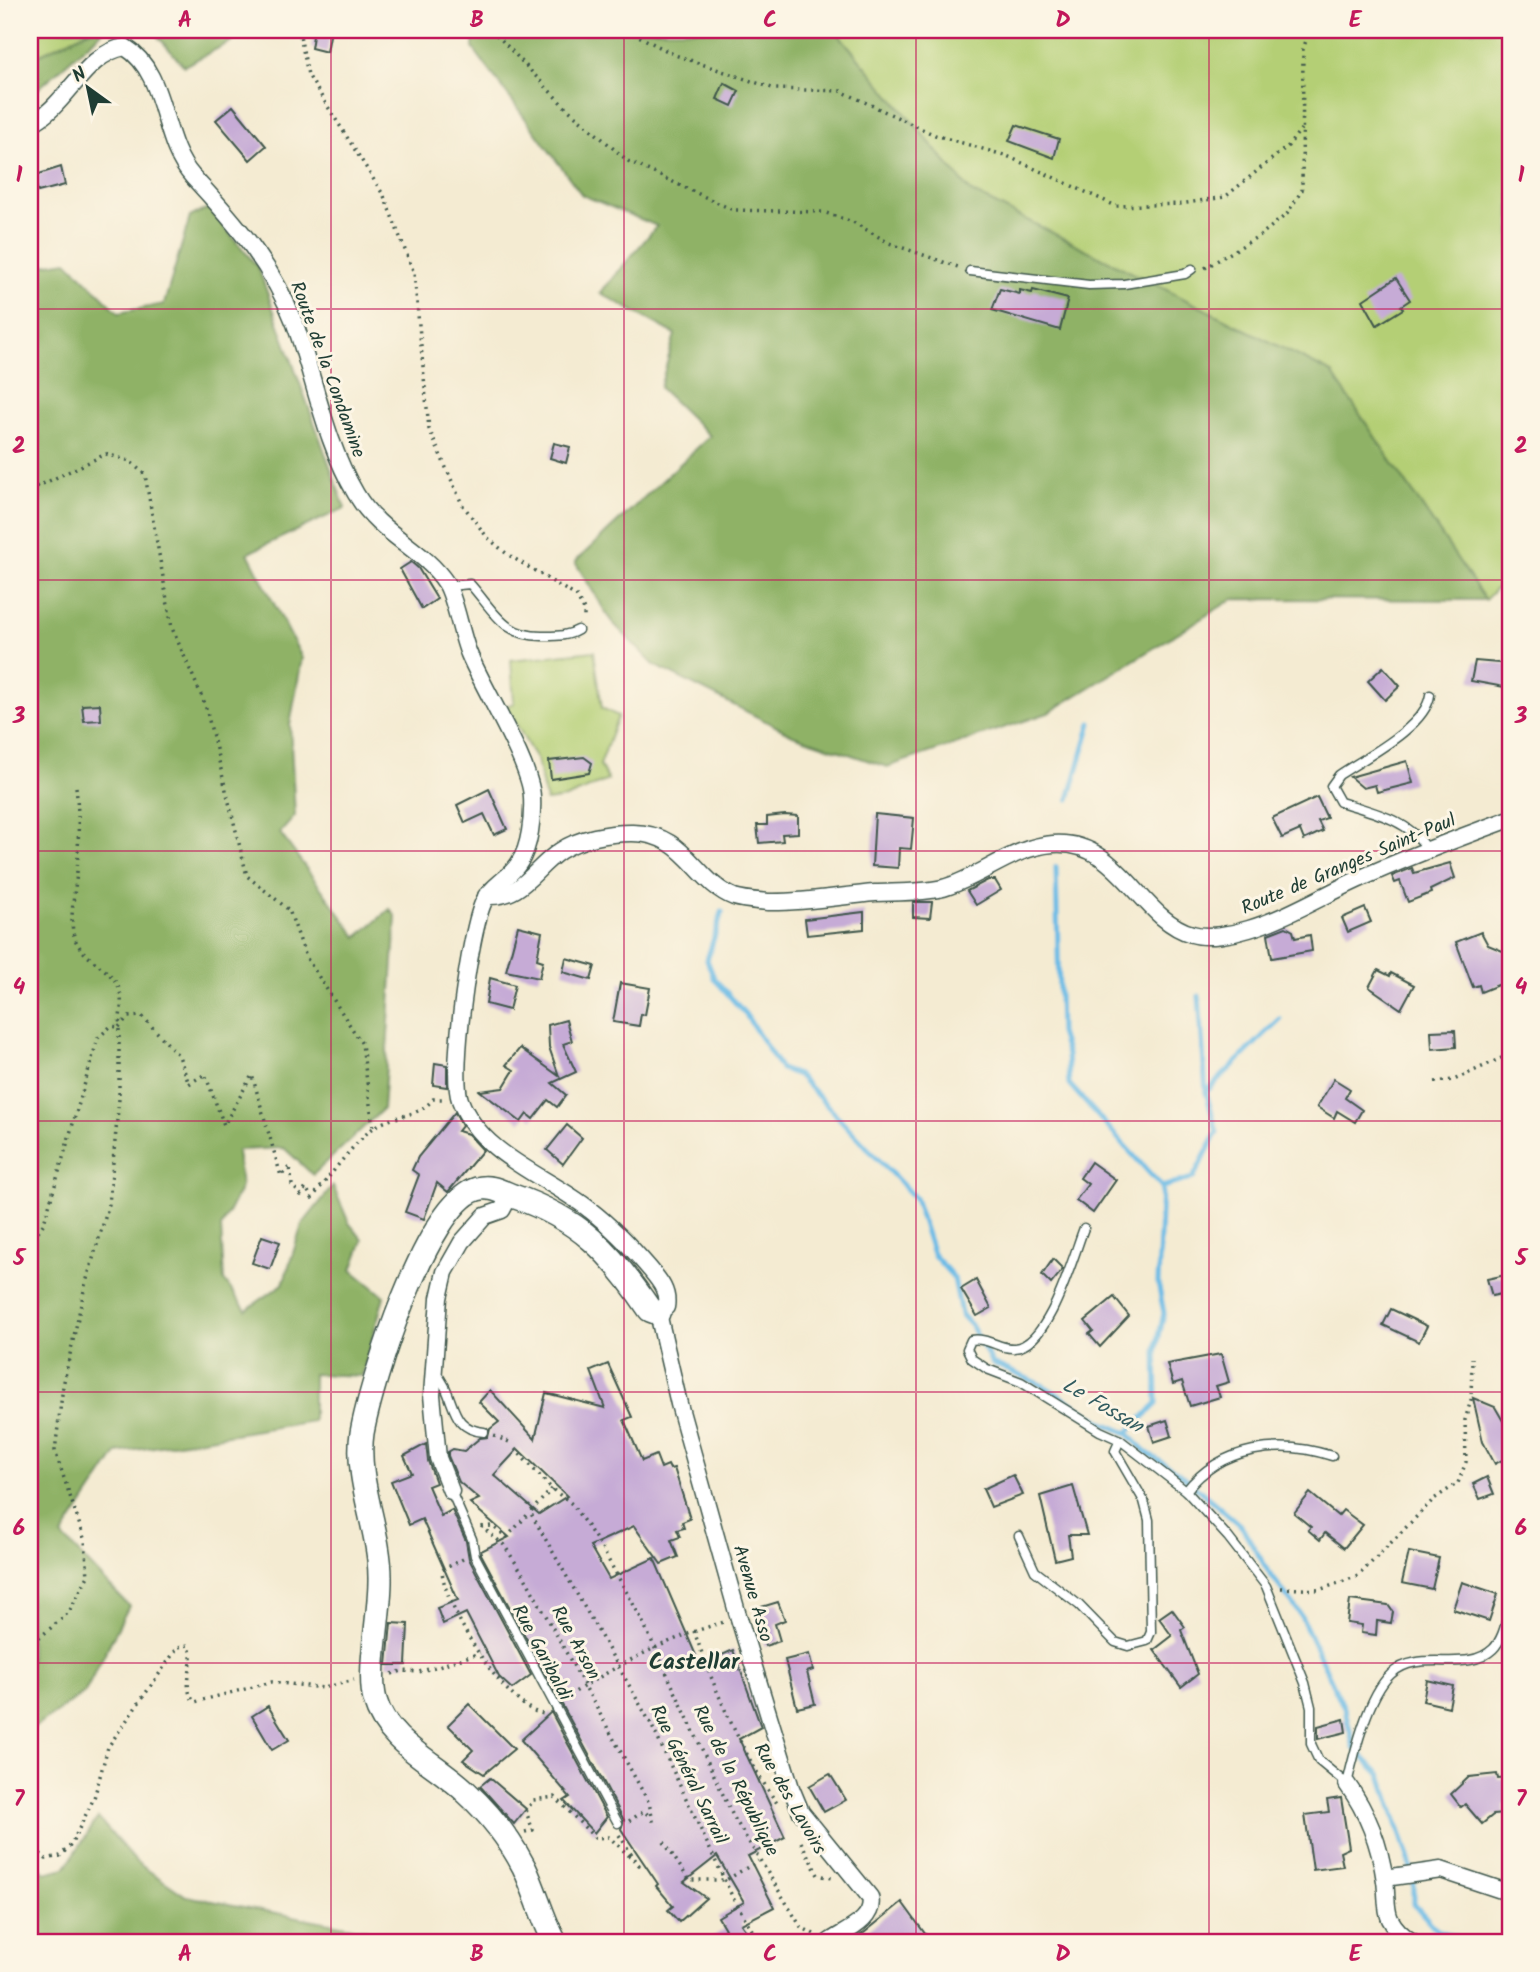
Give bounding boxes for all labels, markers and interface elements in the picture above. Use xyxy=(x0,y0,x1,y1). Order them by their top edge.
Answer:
text: A xyxy=(178,3,192,39)
text: B xyxy=(470,3,484,39)
text: C xyxy=(763,3,777,39)
text: D xyxy=(1055,3,1071,39)
text: E xyxy=(1349,3,1363,39)
north arrow xyxy=(52,52,122,122)
text: N xyxy=(67,60,93,91)
text: 1 xyxy=(16,158,23,194)
text: 1 xyxy=(1518,158,1525,194)
street label: Route de la Condamine xyxy=(281,277,373,463)
text: 2 xyxy=(12,429,26,465)
text: 2 xyxy=(1514,429,1528,465)
text: 3 xyxy=(12,699,26,735)
text: 3 xyxy=(1514,699,1528,735)
street label: Route de Granges Saint-Paul xyxy=(1237,806,1461,924)
text: 4 xyxy=(13,970,26,1006)
text: 4 xyxy=(1515,970,1528,1006)
text: 5 xyxy=(12,1241,27,1277)
text: 5 xyxy=(1514,1241,1529,1277)
water label: Le Fossan xyxy=(1056,1370,1150,1444)
text: 6 xyxy=(13,1511,25,1547)
text: 6 xyxy=(1515,1511,1527,1547)
street label: Avenue Asso xyxy=(724,1541,780,1646)
street label: Rue Garibaldi xyxy=(503,1599,580,1708)
street label: Rue Arson xyxy=(542,1600,608,1686)
district label: Castellar xyxy=(649,1645,741,1681)
street label: Rue Général Sarrail xyxy=(641,1700,735,1850)
street label: Rue de la République xyxy=(684,1700,787,1862)
street label: Rue des Lavoirs xyxy=(745,1737,834,1861)
text: 7 xyxy=(14,1782,26,1818)
text: 7 xyxy=(1516,1782,1528,1818)
text: A xyxy=(178,1937,192,1972)
text: B xyxy=(470,1937,484,1972)
text: C xyxy=(763,1937,777,1972)
text: D xyxy=(1055,1937,1071,1972)
text: E xyxy=(1349,1937,1363,1972)

